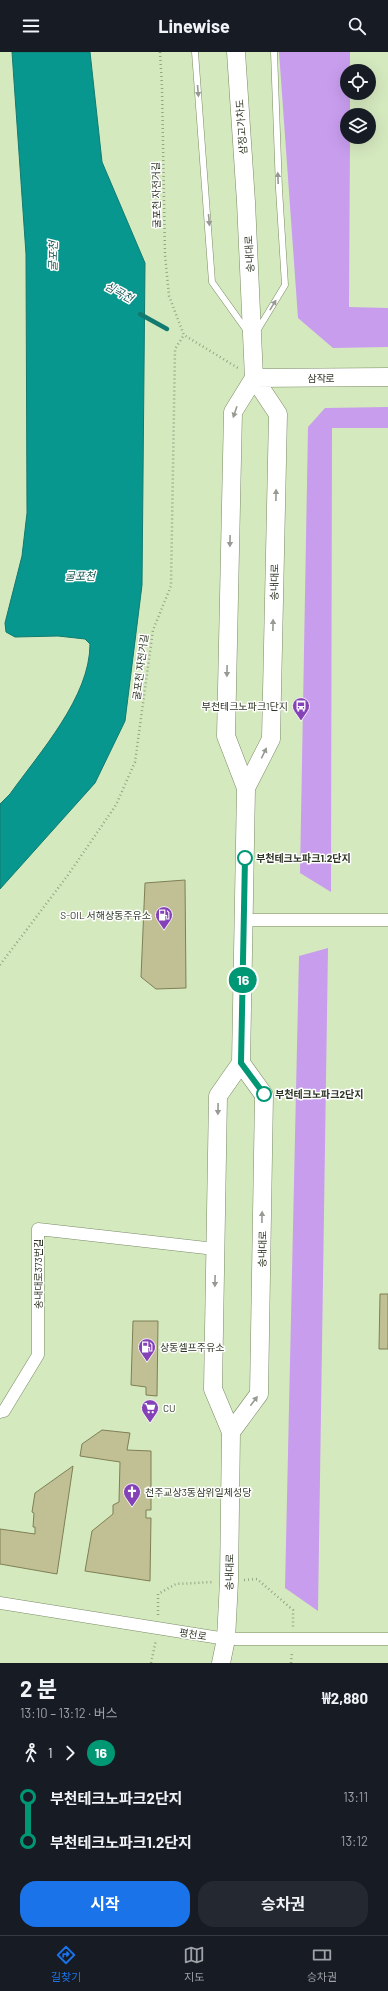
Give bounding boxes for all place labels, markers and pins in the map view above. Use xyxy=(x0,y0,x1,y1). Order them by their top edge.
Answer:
bus stop icon: 부천테크노파크1단지 xyxy=(291,696,311,721)
place label: 부천테크노파크1단지 xyxy=(202,700,288,712)
marker: 부천테크노파크1.2단지 xyxy=(237,850,253,866)
place label: 부천테크노파크1.2단지 xyxy=(256,852,351,864)
fuel station icon: S-OIL 서해상동주유소 xyxy=(154,905,174,930)
place label: S-OIL 서해상동주유소 xyxy=(60,909,151,921)
marker: 부천테크노파크2단지 xyxy=(256,1086,272,1102)
place label: 부천테크노파크2단지 xyxy=(275,1088,363,1100)
fuel station icon: 상동셀프주유소 xyxy=(137,1337,157,1362)
place label: 상동셀프주유소 xyxy=(160,1341,224,1353)
supermarket icon: CU xyxy=(140,1398,160,1423)
place label: CU xyxy=(163,1402,176,1414)
church icon: 천주교상3동삼위일체성당 xyxy=(122,1482,142,1507)
place label: 천주교상3동삼위일체성당 xyxy=(145,1486,251,1498)

